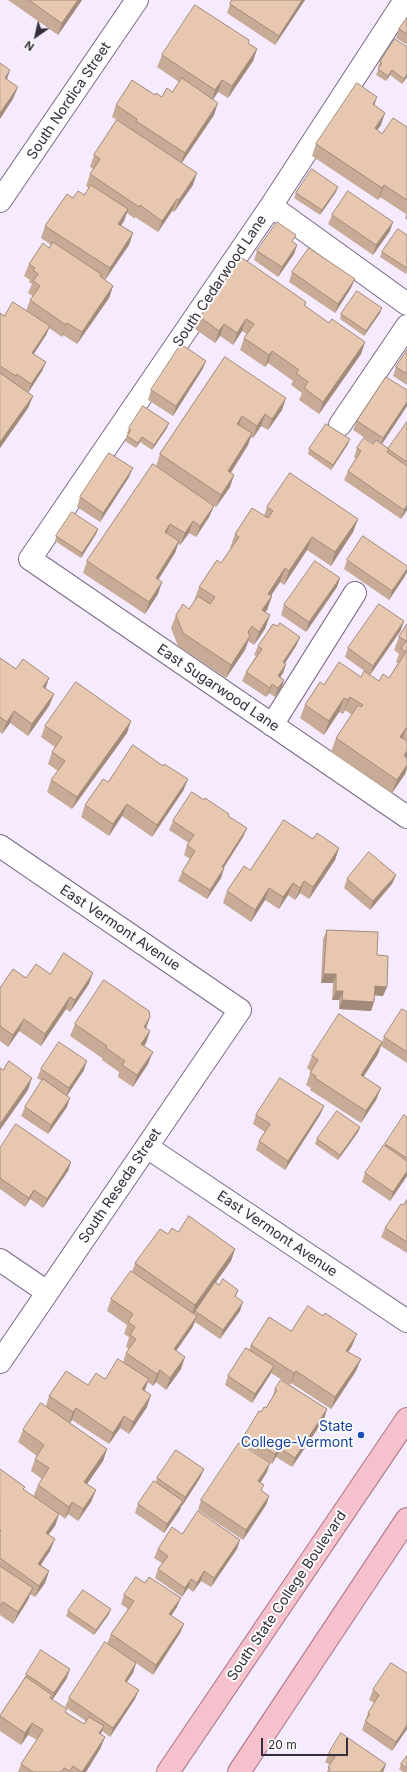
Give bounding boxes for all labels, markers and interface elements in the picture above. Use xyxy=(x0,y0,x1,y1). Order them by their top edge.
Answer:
north arrow xyxy=(16,16,56,56)
street label: South Nordica Street xyxy=(23,39,115,163)
street label: South Cedarwood Lane xyxy=(170,212,270,350)
street label: East Sugarwood Lane xyxy=(154,641,282,735)
street label: East Vermont Avenue xyxy=(57,881,183,975)
street label: South Reseda Street xyxy=(75,1125,165,1247)
street label: East Vermont Avenue xyxy=(214,1187,340,1281)
place label: State College-Vermont xyxy=(241,1419,353,1452)
marker: State College-Vermont xyxy=(356,1430,366,1440)
street label: South State College Boulevard xyxy=(224,1508,350,1684)
scale bar xyxy=(263,1730,350,1756)
text: 20 m xyxy=(268,1737,297,1752)

